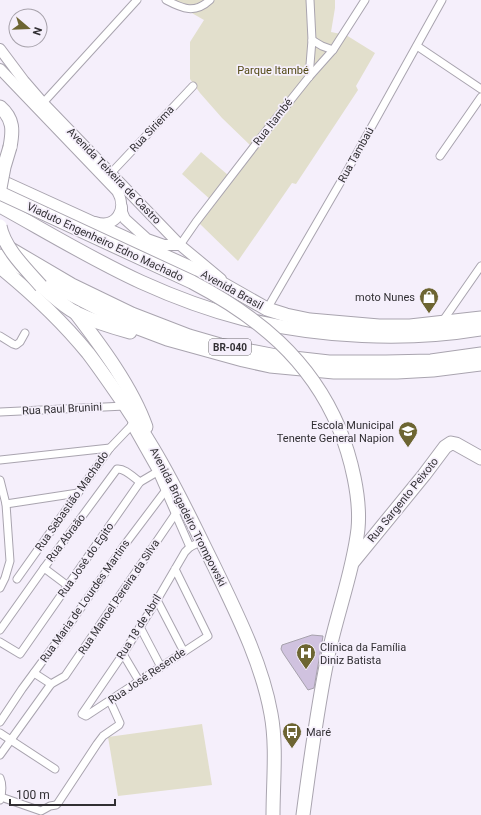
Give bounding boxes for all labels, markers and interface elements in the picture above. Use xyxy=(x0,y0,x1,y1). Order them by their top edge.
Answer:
north arrow xyxy=(8,8,48,48)
text: N xyxy=(29,25,44,37)
park label: Parque Itambé xyxy=(237,64,309,77)
street label: Rua Itambé xyxy=(251,96,295,148)
street label: Rua Siriema xyxy=(127,103,177,155)
street label: Avenida Teixeira de Castro xyxy=(64,125,164,227)
street label: Rua Tambaú xyxy=(335,125,377,185)
street label: Viaduto Engenheiro Edno Machado xyxy=(25,200,185,284)
street label: Avenida Brasil xyxy=(199,268,265,312)
shop icon: moto Nunes xyxy=(418,286,440,314)
place label: moto Nunes xyxy=(355,291,415,304)
road number: BR-040 xyxy=(209,339,251,355)
street label: Rua Raul Brunini xyxy=(22,400,102,418)
place label: Escola Municipal Tenente General Napion xyxy=(277,419,394,445)
school or university icon: Escola Municipal Tenente General Napion xyxy=(397,420,419,448)
street label: Avenida Brigadeiro Trompowski xyxy=(147,445,229,589)
street label: Rua Sebastião Machado xyxy=(33,449,111,553)
street label: Rua Sargento Peixoto xyxy=(365,455,441,545)
street label: Rua Abraão xyxy=(44,511,88,565)
street label: Rua José do Egito xyxy=(55,520,117,600)
street label: Rua Maria de Lourdes Martins xyxy=(38,537,133,665)
street label: Rua Manoel Pereira da Silva xyxy=(76,537,162,657)
street label: Rua 18 de Abril xyxy=(114,592,164,662)
place label: Clínica da Família Diniz Batista xyxy=(320,641,406,667)
hospital icon: Clínica da Família Diniz Batista xyxy=(295,642,317,670)
street label: Rua José Resende xyxy=(106,645,188,707)
bus stop icon: Maré xyxy=(281,721,303,749)
place label: Maré xyxy=(306,726,331,739)
scale bar xyxy=(10,781,115,807)
text: 100 m xyxy=(16,788,50,802)

